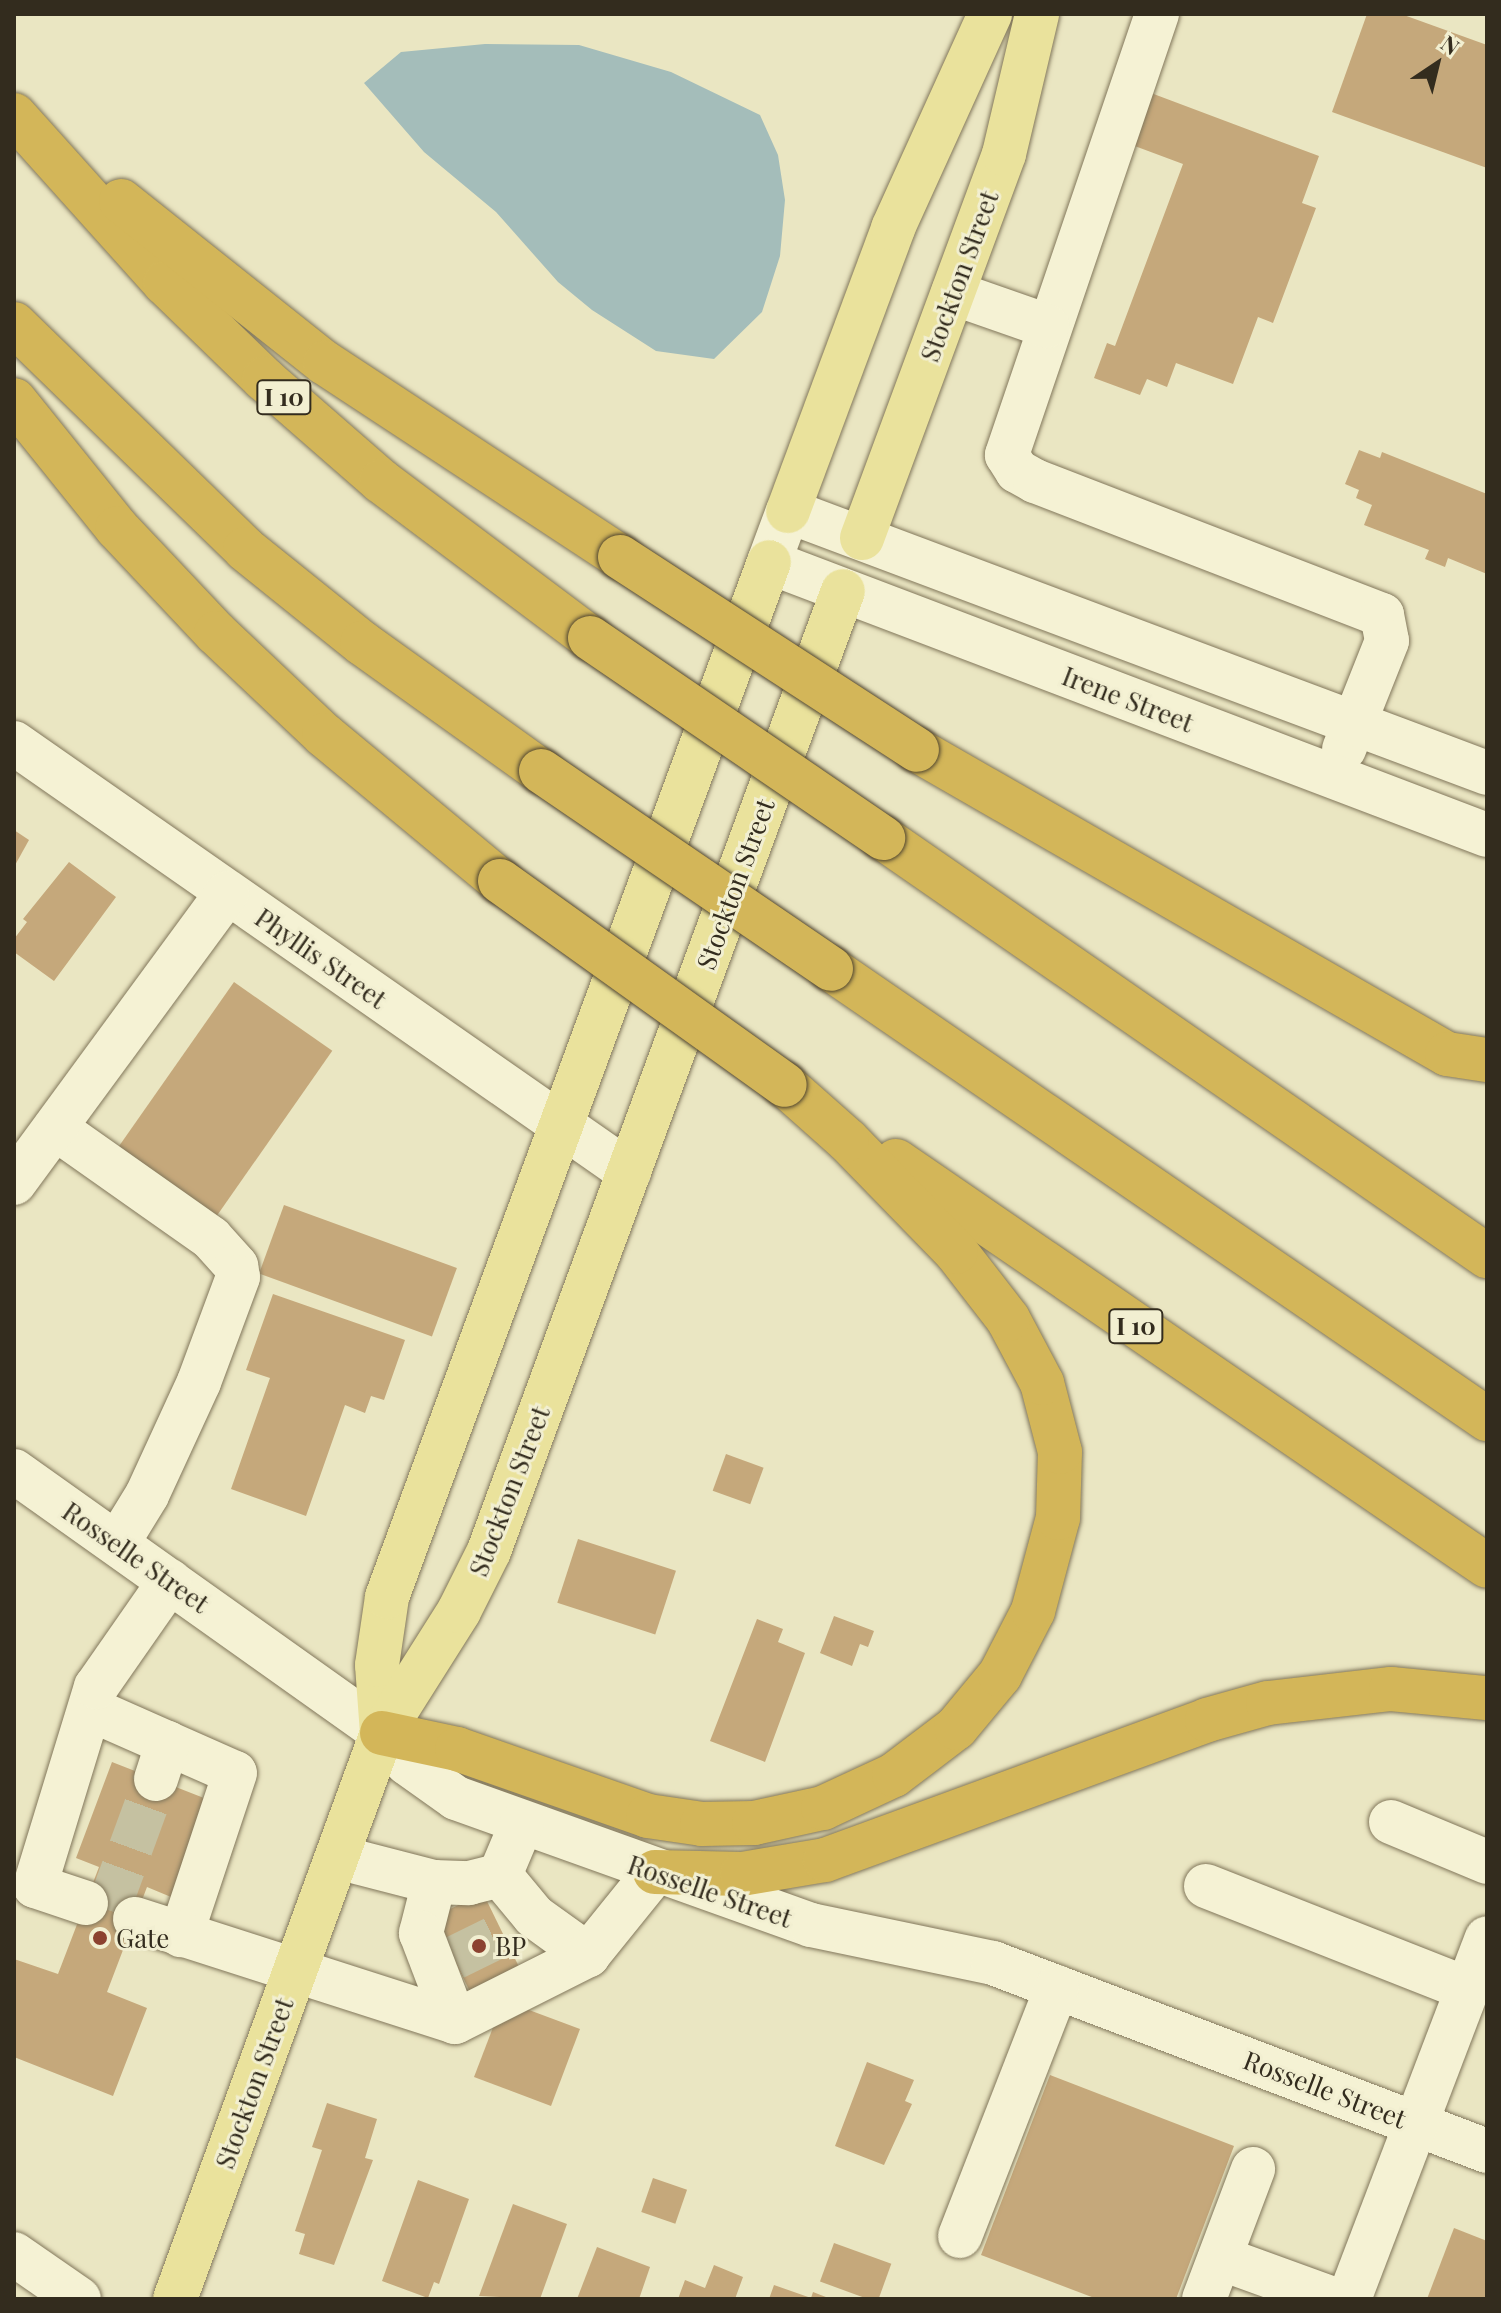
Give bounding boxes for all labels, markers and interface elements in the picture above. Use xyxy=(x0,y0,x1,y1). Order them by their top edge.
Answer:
north arrow xyxy=(1397,24,1477,104)
text: N xyxy=(1436,27,1466,61)
street label: Stockton Street xyxy=(914,186,1004,366)
road number: I 10 xyxy=(256,377,312,417)
street label: Irene Street xyxy=(1058,660,1198,738)
street label: Stockton Street xyxy=(690,794,780,974)
street label: Phyllis Street xyxy=(249,901,393,1015)
road number: I 10 xyxy=(1108,1306,1164,1346)
street label: Stockton Street xyxy=(462,1402,556,1580)
street label: Rosselle Street xyxy=(57,1495,215,1619)
street label: Rosselle Street xyxy=(624,1848,796,1934)
place label: Gate xyxy=(116,1922,169,1954)
marker: Gate xyxy=(91,1929,109,1947)
place label: BP xyxy=(495,1930,526,1962)
marker: BP xyxy=(470,1937,488,1955)
street label: Stockton Street xyxy=(209,1993,299,2173)
street label: Rosselle Street xyxy=(1239,2044,1411,2134)

